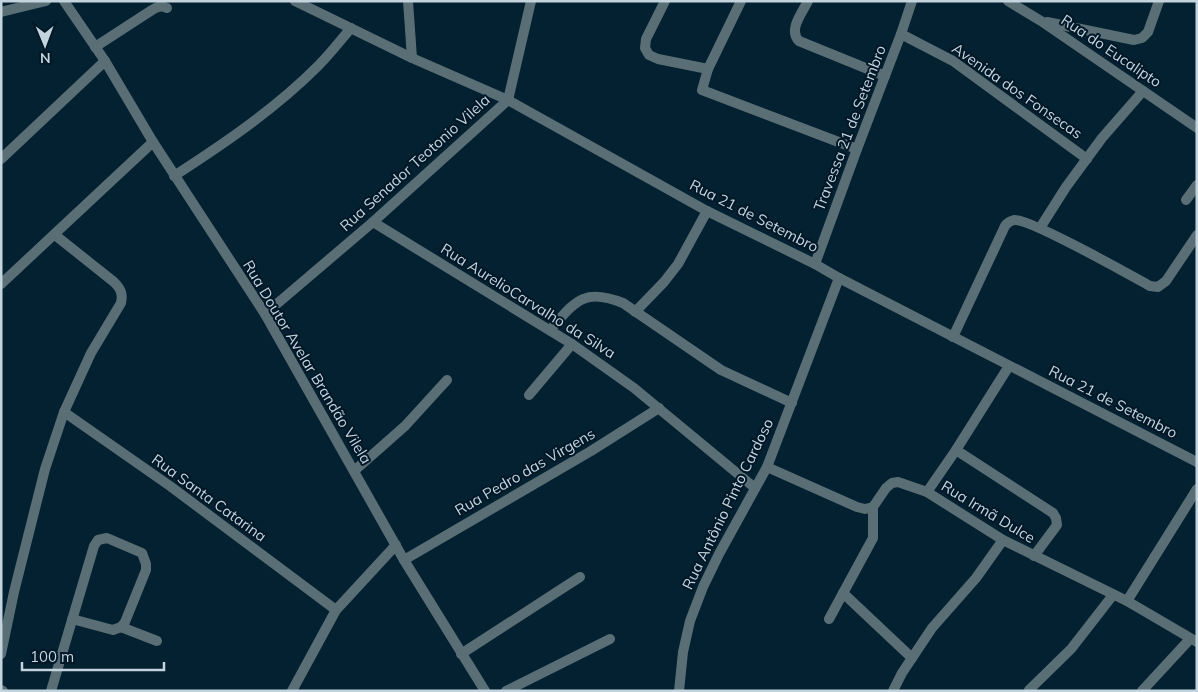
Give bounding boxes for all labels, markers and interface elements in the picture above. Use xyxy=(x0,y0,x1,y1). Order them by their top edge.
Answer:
street label: Rua do Eucalipto xyxy=(1057,10,1165,91)
north arrow xyxy=(20,20,70,70)
street label: Avenida dos Fonsecas xyxy=(948,38,1086,143)
street label: Travessa 21 de Setembro xyxy=(809,42,890,213)
text: N xyxy=(40,49,51,67)
street label: Rua Senador Teotonio Vilela xyxy=(336,90,494,235)
street label: Rua 21 de Setembro xyxy=(687,175,822,256)
street label: Rua AurelioCarvalho da Silva xyxy=(437,239,619,362)
street label: Rua Doutor Avelar Brandão Vilela xyxy=(239,256,376,467)
street label: Rua 21 de Setembro xyxy=(1046,361,1181,442)
street label: Rua Antônio Pinto Cardoso xyxy=(678,415,777,592)
street label: Rua Pedro das Virgens xyxy=(451,424,598,519)
street label: Rua Santa Catarina xyxy=(148,450,270,546)
street label: Rua Irmã Dulce xyxy=(938,476,1039,547)
scale bar xyxy=(22,640,165,672)
text: 100 m xyxy=(30,647,74,666)

